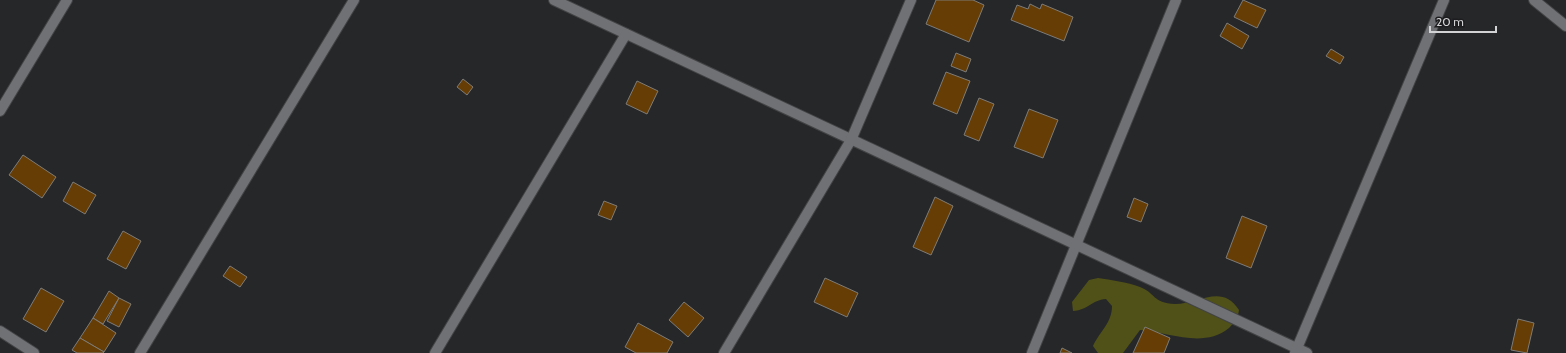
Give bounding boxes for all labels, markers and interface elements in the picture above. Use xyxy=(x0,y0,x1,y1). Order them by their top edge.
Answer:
scale bar xyxy=(1430,8,1496,34)
text: 20 m xyxy=(1436,14,1464,29)

